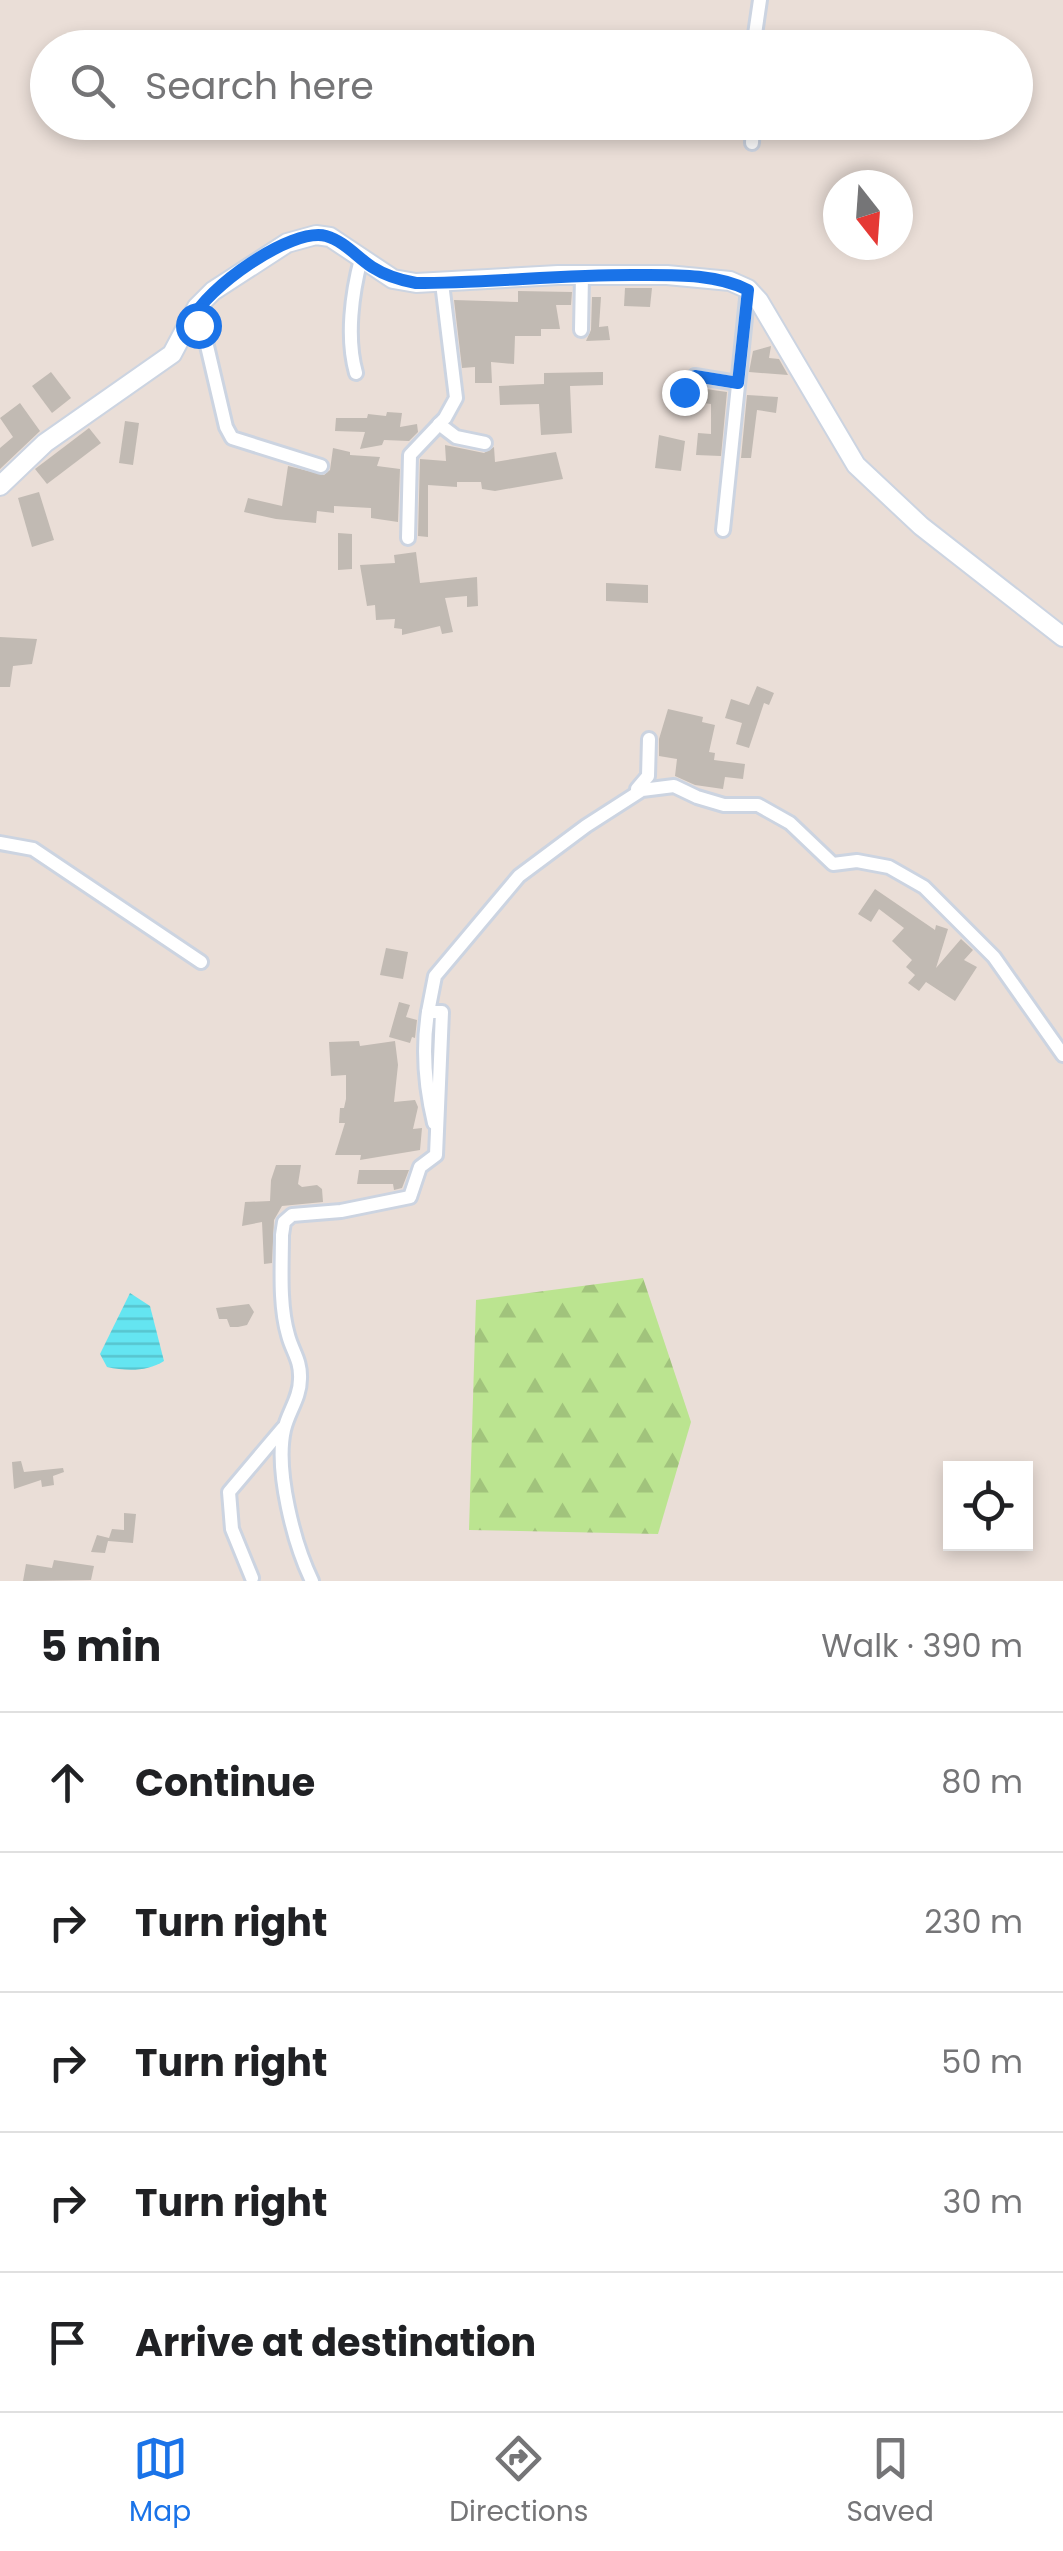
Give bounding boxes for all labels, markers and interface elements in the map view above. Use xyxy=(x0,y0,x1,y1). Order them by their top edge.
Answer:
search box xyxy=(30,30,1033,140)
icon: search xyxy=(65,58,120,113)
text: Search here xyxy=(145,59,374,112)
north arrow xyxy=(823,170,913,260)
route start xyxy=(176,303,222,349)
route end xyxy=(662,370,708,416)
map controls xyxy=(943,1461,1033,1551)
button: locate xyxy=(943,1461,1033,1551)
text: 5 min xyxy=(40,1617,161,1676)
text: Walk · 390 m xyxy=(821,1623,1023,1668)
icon: ahead xyxy=(40,1755,95,1810)
text: Continue xyxy=(135,1756,315,1809)
text: 80 m xyxy=(941,1759,1023,1804)
icon: right xyxy=(40,1895,95,1950)
text: Turn right xyxy=(135,1896,327,1949)
text: 230 m xyxy=(924,1899,1023,1944)
icon: right xyxy=(40,2035,95,2090)
text: Turn right xyxy=(135,2036,327,2089)
text: 50 m xyxy=(941,2039,1023,2084)
icon: right xyxy=(40,2175,95,2230)
text: Turn right xyxy=(135,2176,327,2229)
text: 30 m xyxy=(943,2179,1023,2224)
icon: arrive xyxy=(40,2315,95,2370)
text: Arrive at destination xyxy=(135,2316,536,2369)
tab: Map xyxy=(129,2431,191,2533)
tab: Directions xyxy=(449,2431,588,2533)
tab: Saved xyxy=(847,2431,934,2533)

